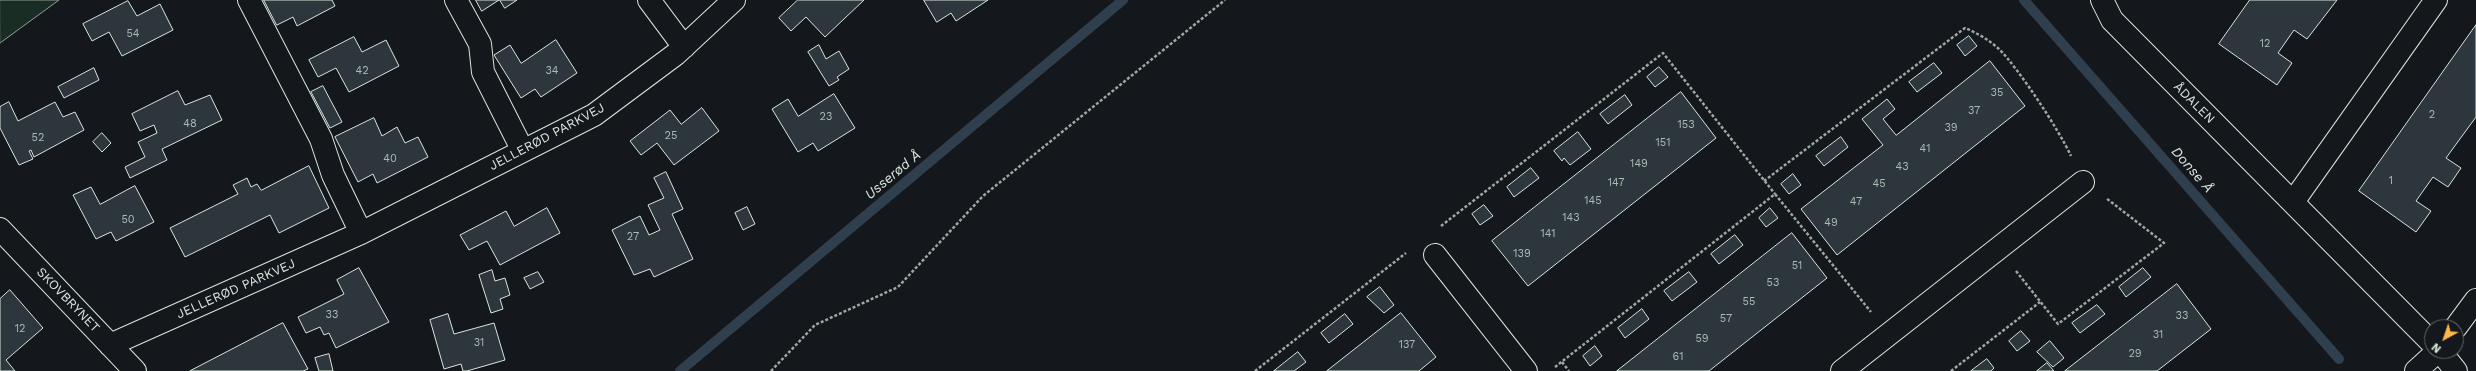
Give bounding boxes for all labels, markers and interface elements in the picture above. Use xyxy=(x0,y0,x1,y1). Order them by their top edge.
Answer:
house number: 54 xyxy=(126,27,140,41)
house number: 12 xyxy=(2260,37,2270,51)
house number: 42 xyxy=(355,64,369,78)
house number: 34 xyxy=(545,64,559,78)
street label: ÅDALEN xyxy=(2170,79,2218,127)
house number: 35 xyxy=(1991,86,2003,100)
street label: JELLERØD PARKVEJ xyxy=(487,100,607,174)
house number: 37 xyxy=(1968,104,1980,118)
house number: 2 xyxy=(2429,108,2435,122)
house number: 23 xyxy=(820,110,832,124)
house number: 48 xyxy=(183,117,197,131)
house number: 153 xyxy=(1677,118,1695,132)
house number: 39 xyxy=(1944,121,1958,135)
house number: 25 xyxy=(665,129,677,143)
house number: 52 xyxy=(32,131,44,145)
house number: 151 xyxy=(1656,136,1670,150)
house number: 41 xyxy=(1920,142,1930,156)
water label: Donse Å xyxy=(2168,144,2216,196)
water label: Usserød Å xyxy=(862,147,924,203)
house number: 40 xyxy=(383,152,397,166)
house number: 149 xyxy=(1630,157,1648,171)
house number: 43 xyxy=(1895,160,1909,174)
house number: 1 xyxy=(2389,174,2393,188)
house number: 147 xyxy=(1608,176,1624,190)
house number: 45 xyxy=(1872,177,1886,191)
house number: 145 xyxy=(1584,194,1602,208)
house number: 47 xyxy=(1850,195,1862,209)
house number: 143 xyxy=(1562,211,1580,225)
house number: 50 xyxy=(121,213,135,227)
house number: 49 xyxy=(1824,216,1838,230)
house number: 141 xyxy=(1540,227,1556,241)
house number: 27 xyxy=(627,230,639,244)
house number: 139 xyxy=(1513,247,1531,261)
street label: JELLERØD PARKVEJ xyxy=(174,256,298,322)
house number: 51 xyxy=(1792,259,1802,273)
street label: SKOVBRYNET xyxy=(33,264,103,336)
house number: 53 xyxy=(1767,276,1779,290)
house number: 55 xyxy=(1743,295,1755,309)
house number: 33 xyxy=(326,308,338,322)
house number: 33 xyxy=(2176,309,2188,323)
house number: 57 xyxy=(1720,312,1732,326)
north arrow xyxy=(2424,319,2464,359)
house number: 12 xyxy=(15,322,25,336)
house number: 31 xyxy=(2153,328,2163,342)
house number: 59 xyxy=(1695,332,1709,346)
house number: 31 xyxy=(474,336,484,350)
house number: 137 xyxy=(1399,338,1415,352)
text: N xyxy=(2429,340,2444,355)
house number: 29 xyxy=(2128,347,2142,361)
house number: 61 xyxy=(1673,350,1683,364)

